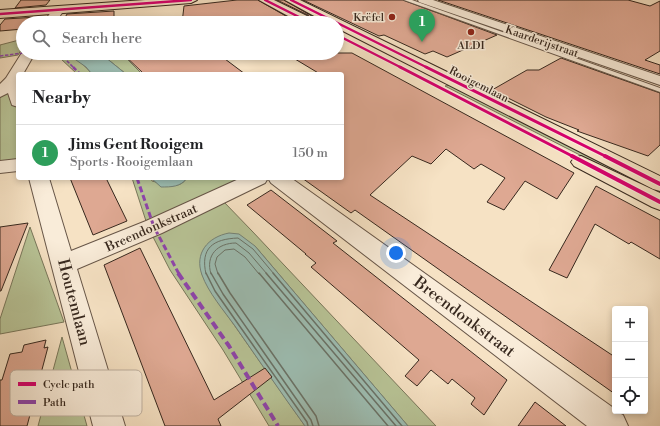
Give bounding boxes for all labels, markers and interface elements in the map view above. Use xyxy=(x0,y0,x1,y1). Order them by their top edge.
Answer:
pin: 1 xyxy=(409,9,435,42)
place label: Krëfel xyxy=(353,11,385,25)
marker: Krëfel xyxy=(387,12,397,22)
search box xyxy=(16,16,344,60)
street label: Kaarderijstraat xyxy=(503,23,580,61)
icon: search xyxy=(30,27,52,49)
marker: ALDI xyxy=(466,27,476,37)
text: Search here xyxy=(62,29,142,48)
place label: ALDI xyxy=(456,39,486,53)
street label: Rooigemlaan xyxy=(446,64,511,106)
text: Nearby xyxy=(32,87,91,109)
text: Jims Gent Rooigem xyxy=(70,135,203,154)
text: 1 xyxy=(42,145,48,161)
text: 150 m xyxy=(293,145,328,161)
text: Sports · Rooigemlaan xyxy=(70,154,193,170)
street label: Breendonkstraat xyxy=(102,200,200,256)
your location xyxy=(386,243,406,263)
street label: Houtemlaan xyxy=(53,257,95,348)
street label: Breendonkstraat xyxy=(409,272,519,362)
map controls xyxy=(612,306,648,414)
button: + xyxy=(612,306,648,342)
button: − xyxy=(612,342,648,378)
legend xyxy=(10,370,142,416)
text: Cycle path xyxy=(43,378,95,392)
button: locate xyxy=(612,378,648,414)
text: Path xyxy=(43,396,67,410)

